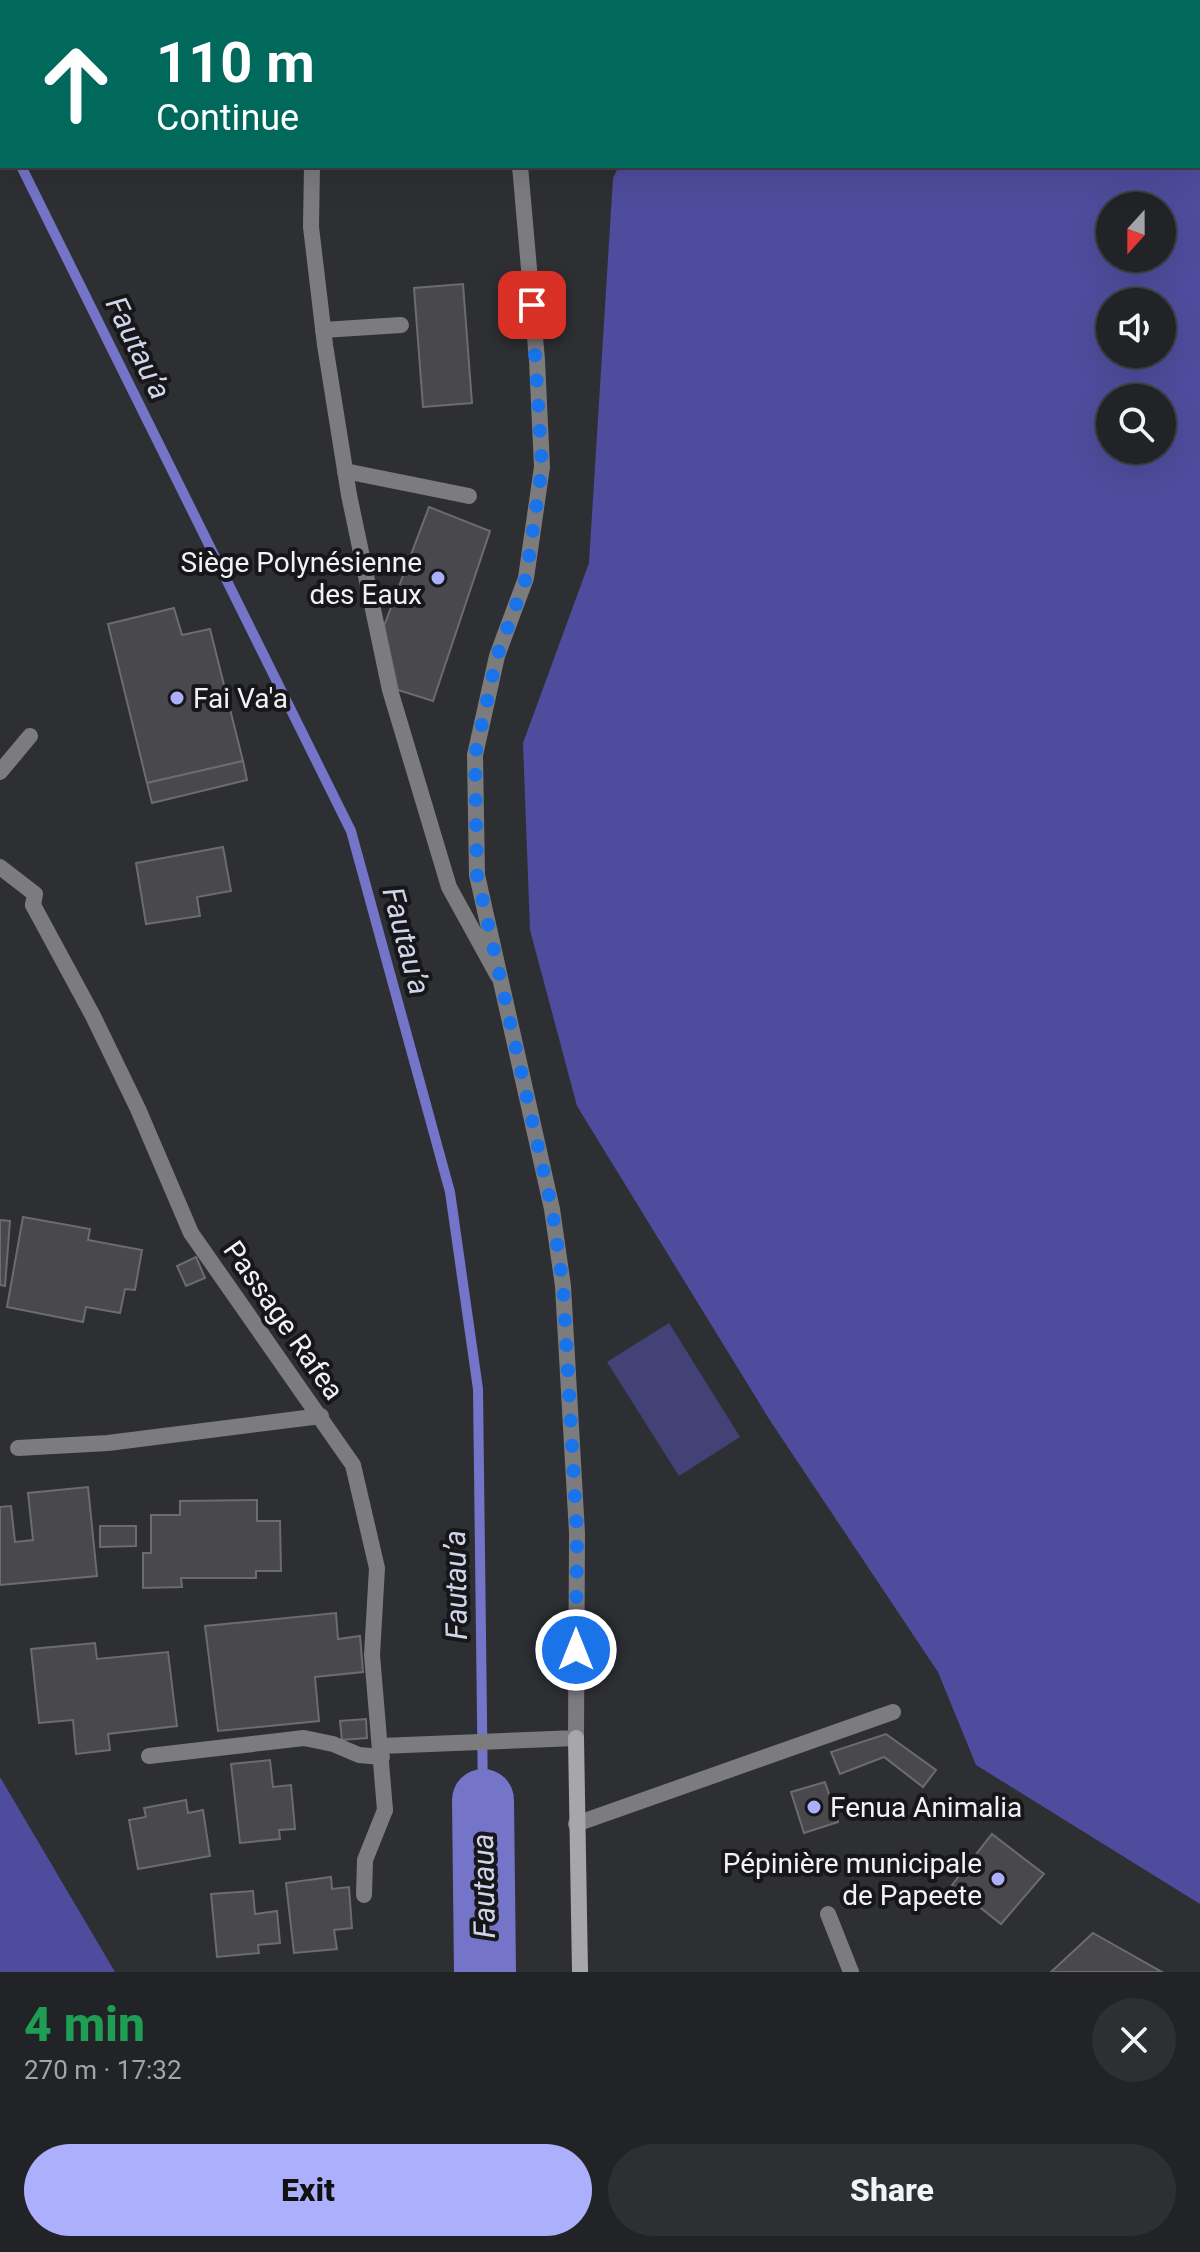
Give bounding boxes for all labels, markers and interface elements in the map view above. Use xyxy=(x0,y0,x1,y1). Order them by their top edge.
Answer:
text: 110 m xyxy=(156,30,315,96)
icon: ahead xyxy=(24,32,128,136)
text: Continue xyxy=(156,97,299,139)
north arrow xyxy=(1096,192,1176,272)
map controls xyxy=(1096,192,1176,464)
pin xyxy=(498,271,566,339)
icon: arrive xyxy=(510,283,554,327)
button: sound xyxy=(1096,288,1176,368)
water label: Fautau’a xyxy=(99,291,178,405)
button: search xyxy=(1096,384,1176,464)
place label: Siège Polynésienne des Eaux xyxy=(181,546,422,611)
marker: Siège Polynésienne des Eaux xyxy=(429,569,447,587)
place label: Fai Va'a xyxy=(193,682,288,715)
marker: Fai Va'a xyxy=(168,689,186,707)
water label: Fautau’a xyxy=(375,883,438,998)
street label: Passage Rafea xyxy=(217,1234,351,1406)
water label: Fautau’a xyxy=(437,1530,474,1640)
position arrow xyxy=(534,1608,618,1692)
place label: Fenua Animalia xyxy=(830,1791,1022,1824)
marker: Fenua Animalia xyxy=(805,1798,823,1816)
water label: Fautaua xyxy=(465,1833,502,1939)
place label: Pépinière municipale de Papeete xyxy=(723,1847,982,1912)
marker: Pépinière municipale de Papeete xyxy=(989,1870,1007,1888)
text: 4 min xyxy=(24,1996,145,2053)
button: close xyxy=(1092,1998,1176,2082)
text: 270 m · 17:32 xyxy=(24,2055,182,2085)
button: Exit xyxy=(24,2144,592,2236)
button: Share xyxy=(608,2144,1176,2236)

